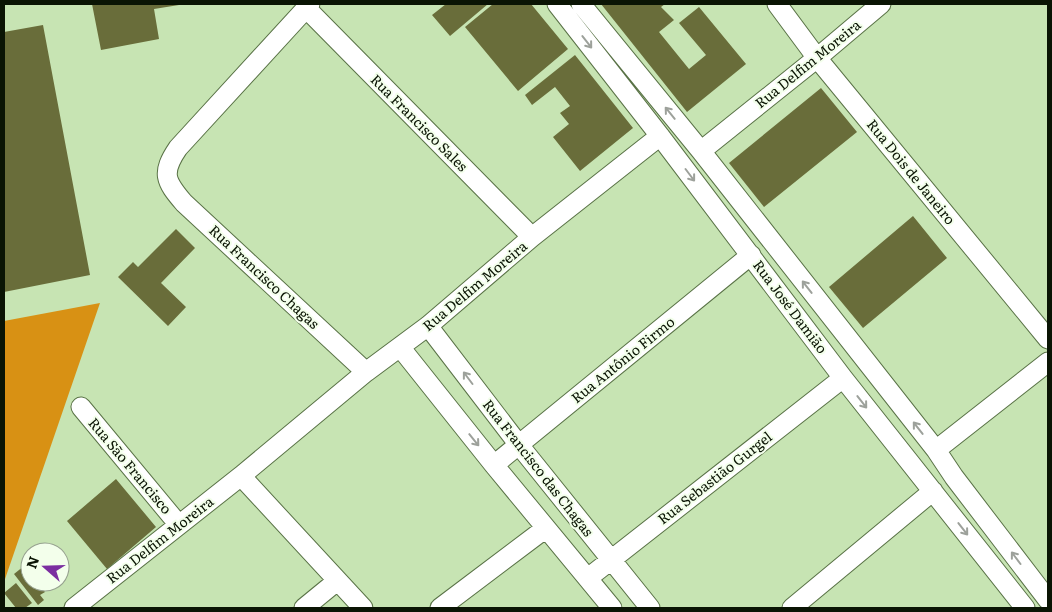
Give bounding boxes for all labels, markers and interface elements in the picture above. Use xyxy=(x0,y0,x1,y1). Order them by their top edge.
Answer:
street label: Rua Delfim Moreira xyxy=(750,14,865,112)
one-way arrow xyxy=(582,35,593,48)
street label: Rua Francisco Sales xyxy=(367,69,473,175)
one-way arrow xyxy=(665,107,676,120)
street label: Rua Dois de Janeiro xyxy=(863,114,961,228)
one-way arrow xyxy=(684,168,695,181)
street label: Rua Francisco Chagas xyxy=(205,220,324,333)
street label: Rua Delfim Moreira xyxy=(418,235,531,335)
street label: Rua José Damião xyxy=(749,255,833,357)
one-way arrow xyxy=(802,280,812,294)
street label: Rua Antônio Firmo xyxy=(566,311,678,407)
one-way arrow xyxy=(463,371,473,385)
street label: Rua Francisco das Chagas xyxy=(479,395,599,540)
one-way arrow xyxy=(857,395,867,409)
street label: Rua São Francisco xyxy=(85,413,177,518)
one-way arrow xyxy=(913,422,924,435)
street label: Rua Sebastião Gurgel xyxy=(653,426,776,528)
one-way arrow xyxy=(469,433,480,446)
street label: Rua Delfim Moreira xyxy=(102,491,217,587)
one-way arrow xyxy=(957,522,968,535)
north arrow xyxy=(20,542,70,592)
one-way arrow xyxy=(1011,552,1022,565)
text: N xyxy=(20,553,43,571)

